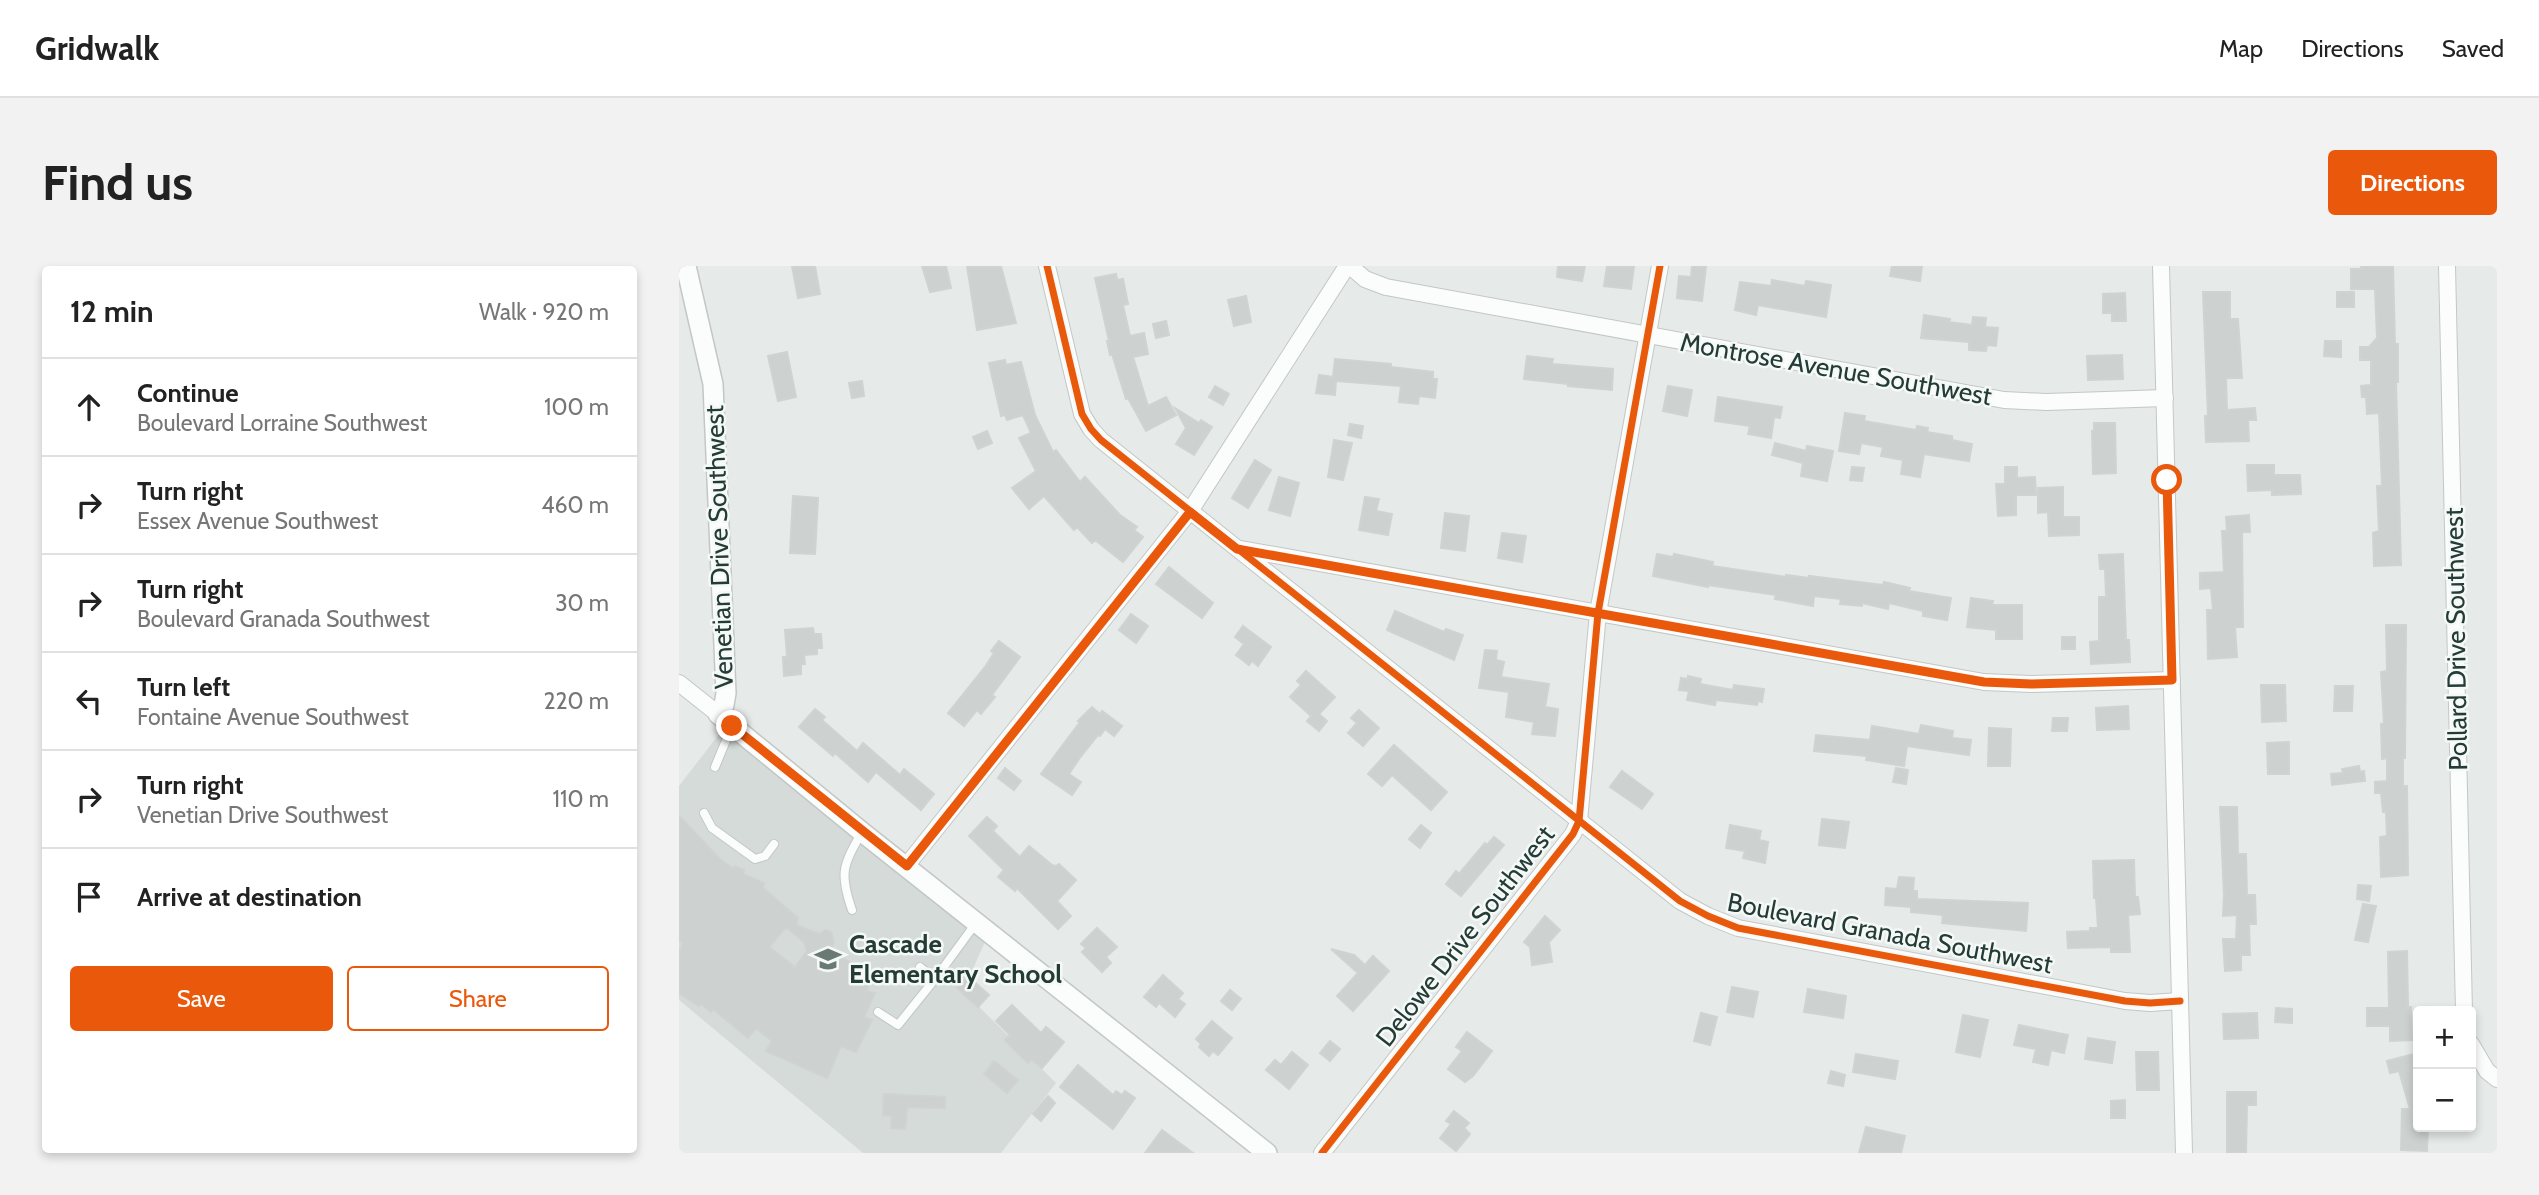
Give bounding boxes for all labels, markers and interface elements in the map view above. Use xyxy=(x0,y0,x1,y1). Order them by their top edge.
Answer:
text: Gridwalk xyxy=(35,28,159,68)
text: Map xyxy=(2219,34,2263,63)
text: Directions xyxy=(2301,34,2404,63)
text: Saved xyxy=(2442,34,2504,63)
button: Directions xyxy=(2328,150,2497,215)
text: Find us xyxy=(42,153,193,212)
text: 12 min xyxy=(70,293,154,330)
text: Walk · 920 m xyxy=(479,298,609,326)
street label: Montrose Avenue Southwest xyxy=(1678,326,1995,412)
text: Continue xyxy=(137,377,239,409)
icon: ahead xyxy=(70,388,108,426)
text: 100 m xyxy=(544,393,609,421)
street label: Venetian Drive Southwest xyxy=(698,404,740,690)
text: Boulevard Lorraine Southwest xyxy=(137,409,427,437)
route start xyxy=(2151,464,2182,495)
text: Turn right xyxy=(137,475,243,507)
icon: right xyxy=(70,486,108,524)
text: 460 m xyxy=(541,491,609,519)
text: Essex Avenue Southwest xyxy=(137,507,378,535)
street label: Pollard Drive Southwest xyxy=(2438,507,2474,771)
text: Turn right xyxy=(137,573,243,605)
icon: right xyxy=(70,584,108,622)
text: 30 m xyxy=(555,589,609,617)
text: Boulevard Granada Southwest xyxy=(137,605,430,633)
text: Turn left xyxy=(137,671,230,703)
icon: left xyxy=(70,682,108,720)
text: 220 m xyxy=(543,687,609,715)
text: Fontaine Avenue Southwest xyxy=(137,703,409,731)
route end xyxy=(716,710,747,741)
text: Turn right xyxy=(137,769,243,801)
icon: right xyxy=(70,780,108,818)
text: 110 m xyxy=(553,785,609,813)
text: Venetian Drive Southwest xyxy=(137,801,388,829)
street label: Delowe Drive Southwest xyxy=(1369,819,1561,1053)
icon: arrive xyxy=(70,878,108,916)
text: Arrive at destination xyxy=(137,881,362,913)
street label: Boulevard Granada Southwest xyxy=(1725,886,2056,980)
place label: Cascade Elementary School xyxy=(849,928,1062,990)
school or university icon: Cascade Elementary School xyxy=(813,944,843,974)
button: Save xyxy=(70,966,333,1031)
button: Share xyxy=(347,966,609,1031)
map controls xyxy=(2413,1006,2476,1132)
button: + xyxy=(2413,1006,2476,1069)
button: − xyxy=(2413,1069,2476,1132)

